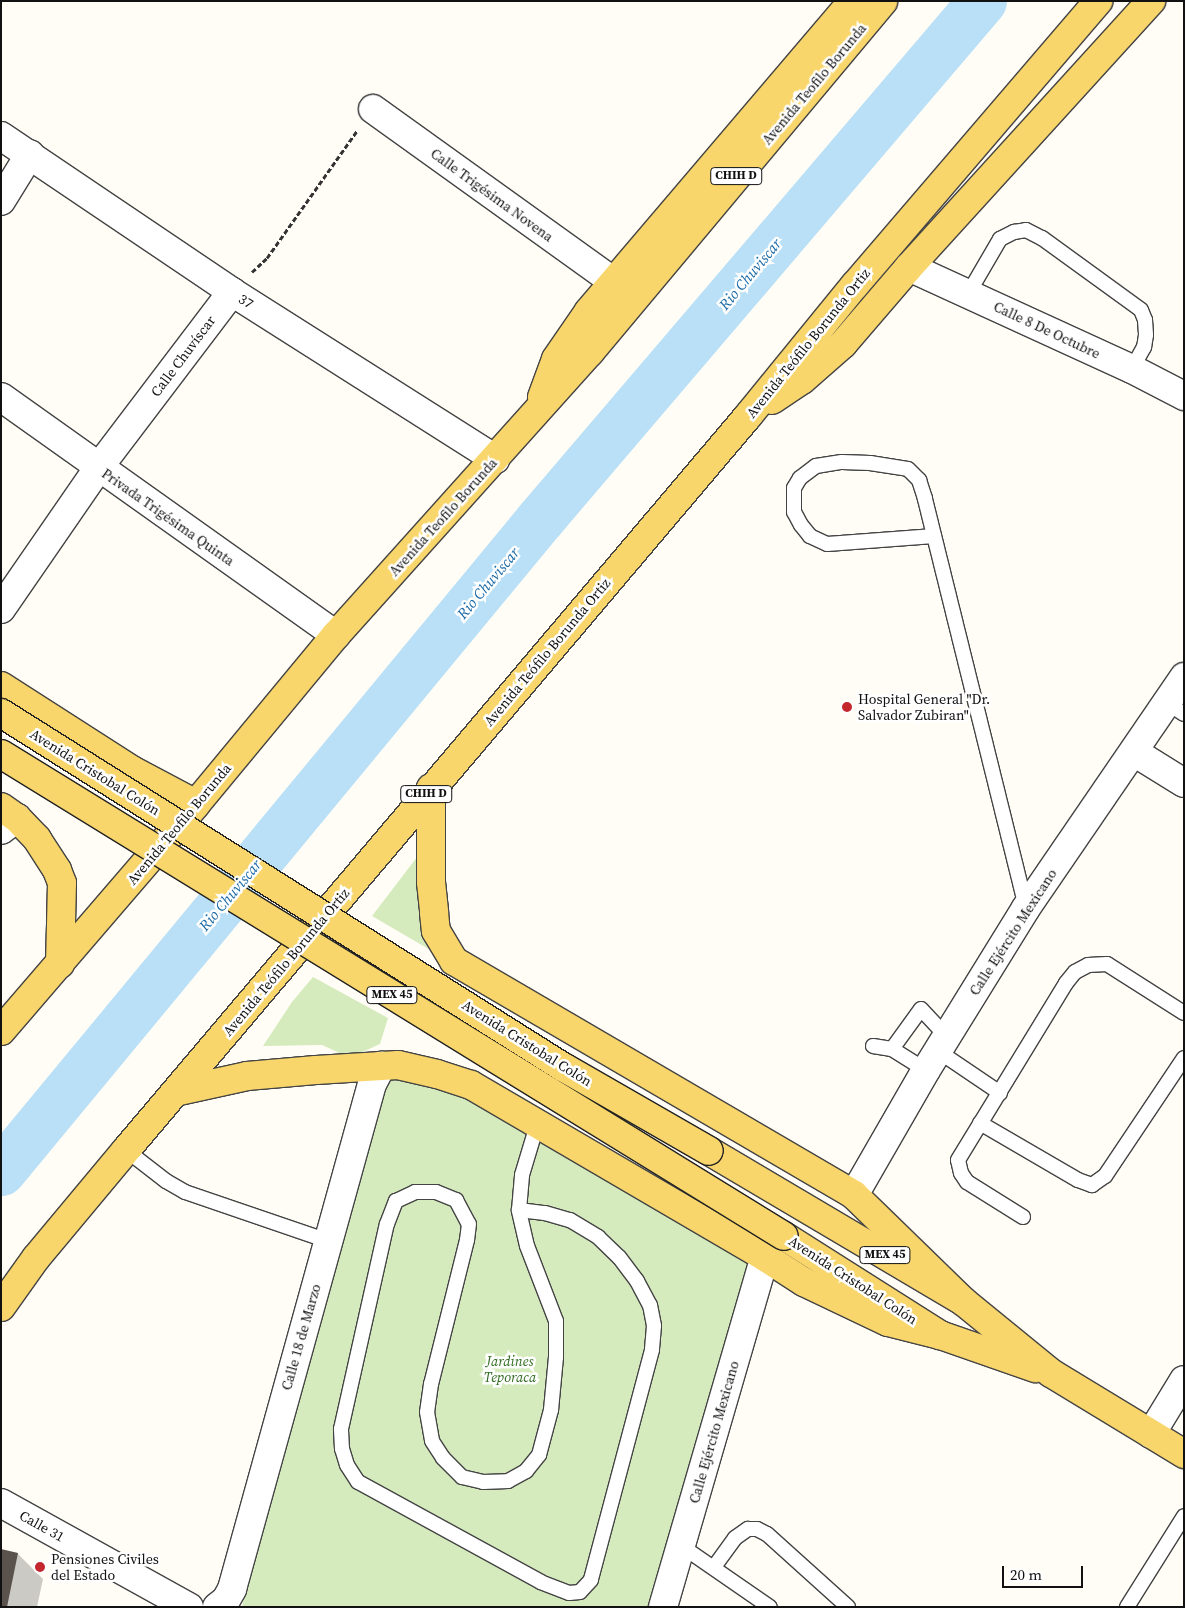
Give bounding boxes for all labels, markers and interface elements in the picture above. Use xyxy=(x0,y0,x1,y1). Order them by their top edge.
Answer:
street label: Avenida Teofilo Borunda xyxy=(758,20,870,148)
street label: Calle Trigésima Novena xyxy=(427,145,557,245)
road number: CHIH D xyxy=(710,167,762,186)
water label: Rio Chuviscar xyxy=(715,235,785,313)
street label: Avenida Teófilo Borunda Ortiz xyxy=(742,265,874,421)
street label: 37 xyxy=(236,290,256,312)
street label: Calle 8 De Octubre xyxy=(991,298,1103,362)
street label: Calle Chuvíscar xyxy=(147,312,219,400)
street label: Avenida Teofilo Borunda xyxy=(386,454,500,580)
street label: Privada Trigésima Quinta xyxy=(98,465,238,569)
water label: Rio Chuviscar xyxy=(453,544,523,622)
street label: Avenida Teófilo Borunda Ortiz xyxy=(480,575,614,729)
place label: Hospital General "Dr. Salvador Zubiran" xyxy=(858,691,990,724)
marker: Hospital General "Dr. Salvador Zubiran" xyxy=(840,700,854,714)
street label: Avenida Cristobal Colón xyxy=(27,725,163,819)
street label: Avenida Teofilo Borunda xyxy=(123,760,235,888)
road number: CHIH D xyxy=(400,784,452,804)
water label: Rio Chuviscar xyxy=(195,856,265,934)
street label: Calle Ejército Mexicano xyxy=(966,866,1060,998)
street label: Avenida Teófilo Borunda Ortiz xyxy=(219,885,353,1039)
road number: MEX 45 xyxy=(366,986,418,1004)
street label: Avenida Cristobal Colón xyxy=(459,996,595,1090)
street label: Avenida Cristobal Colón xyxy=(786,1232,920,1328)
road number: MEX 45 xyxy=(859,1246,911,1264)
street label: Calle 18 de Marzo xyxy=(278,1282,324,1392)
park label: Jardines Teporaca xyxy=(484,1353,536,1385)
street label: Calle Ejército Mexicano xyxy=(686,1359,742,1505)
street label: Calle 31 xyxy=(17,1507,67,1545)
place label: Pensiones Civiles del Estado xyxy=(51,1551,159,1584)
scale bar xyxy=(1005,1556,1086,1588)
marker: Pensiones Civiles del Estado xyxy=(33,1560,47,1574)
text: 20 m xyxy=(1010,1564,1042,1585)

